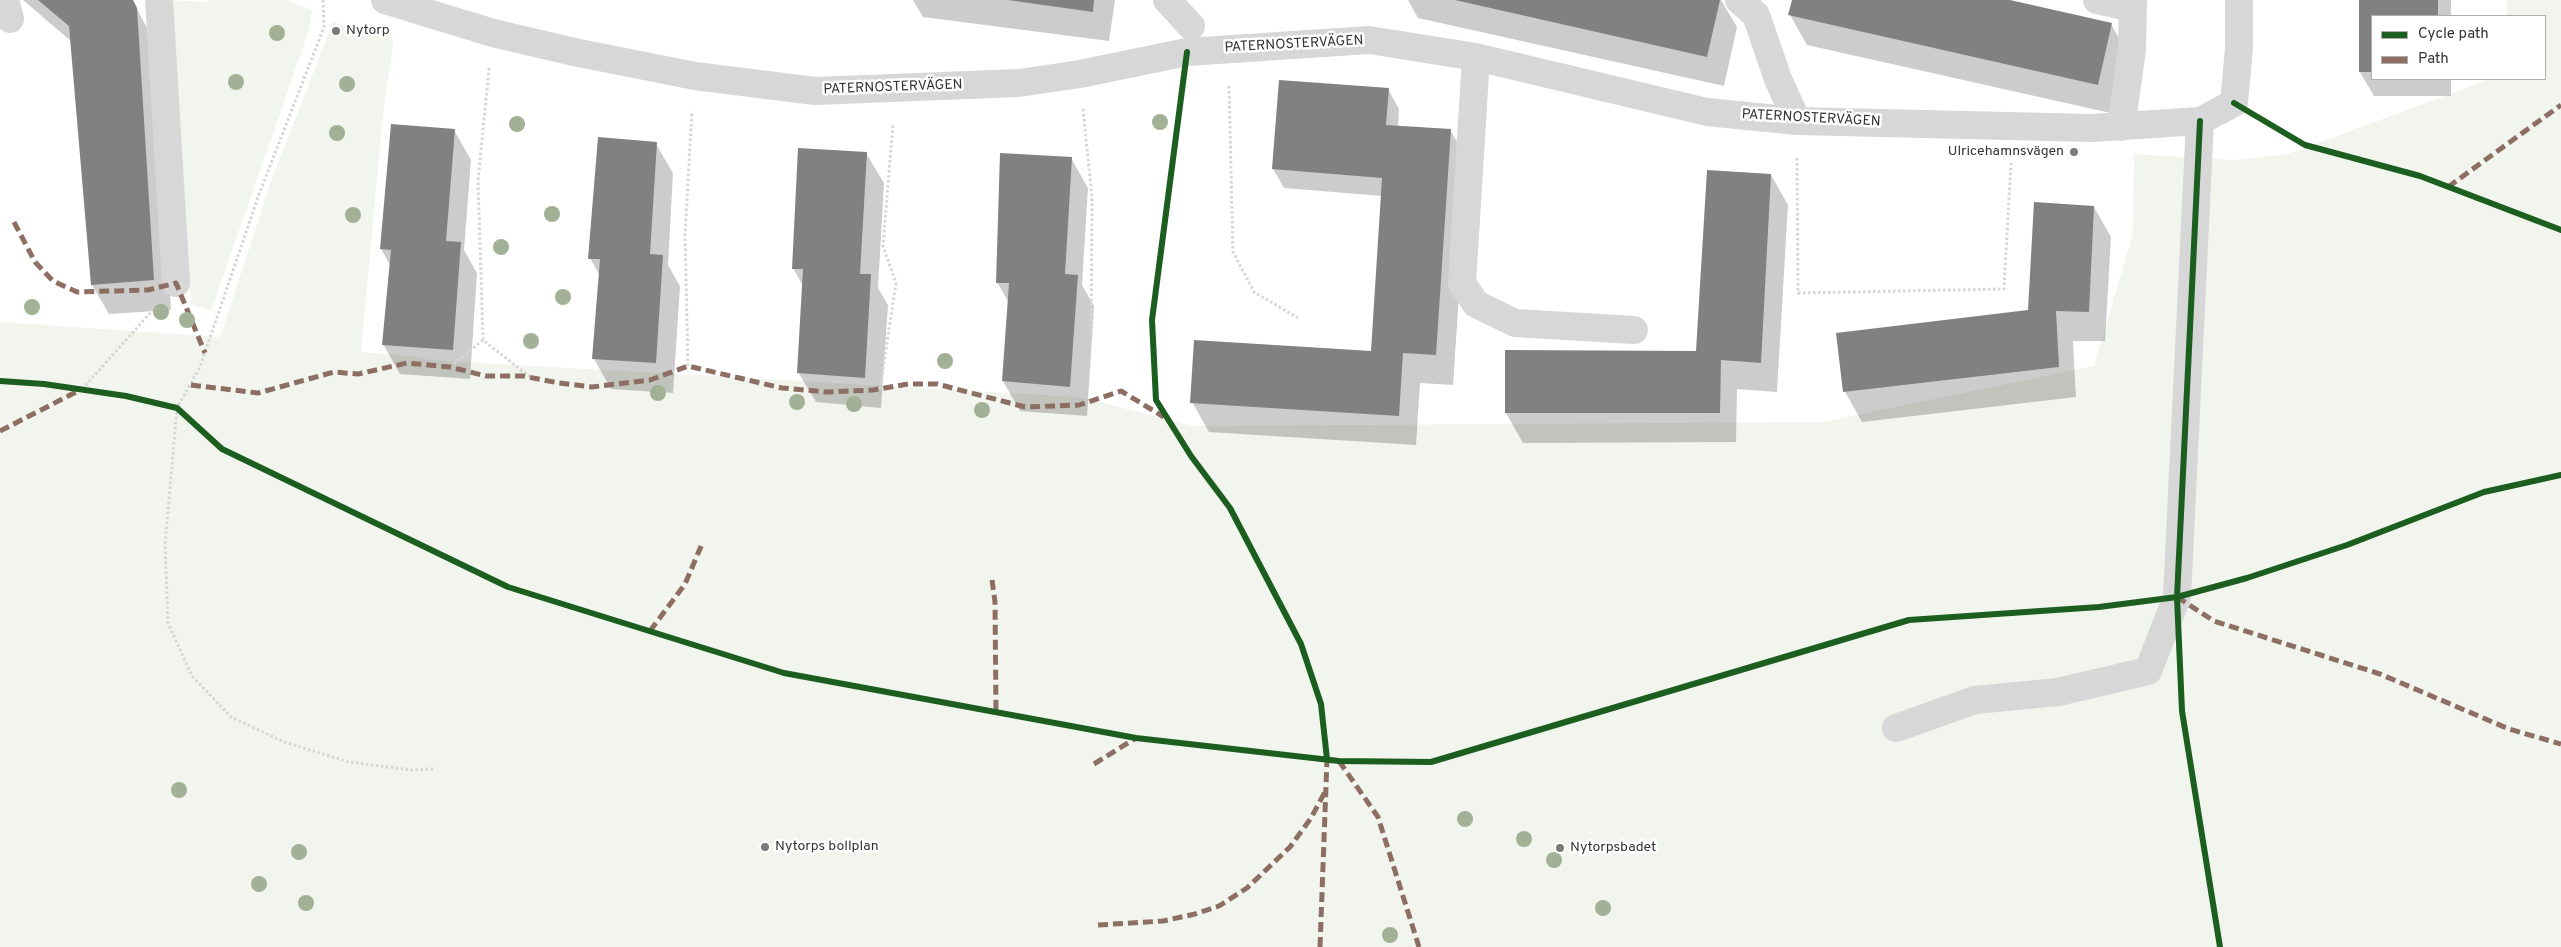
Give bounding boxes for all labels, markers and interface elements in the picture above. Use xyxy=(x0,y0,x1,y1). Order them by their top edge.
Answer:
legend xyxy=(2371,15,2546,80)
place label: Nytorp xyxy=(346,23,390,39)
marker: Nytorp xyxy=(330,25,342,37)
text: Cycle path xyxy=(2418,25,2489,44)
street label: PATERNOSTERVÄGEN xyxy=(1224,33,1364,57)
text: Path xyxy=(2418,50,2449,69)
street label: PATERNOSTERVÄGEN xyxy=(823,77,963,99)
street label: PATERNOSTERVÄGEN xyxy=(1741,107,1881,131)
place label: Ulricehamnsvägen xyxy=(1948,144,2064,160)
marker: Ulricehamnsvägen xyxy=(2068,146,2080,158)
place label: Nytorps bollplan xyxy=(775,839,879,855)
place label: Nytorpsbadet xyxy=(1570,840,1656,856)
marker: Nytorps bollplan xyxy=(759,841,771,853)
marker: Nytorpsbadet xyxy=(1554,842,1566,854)

